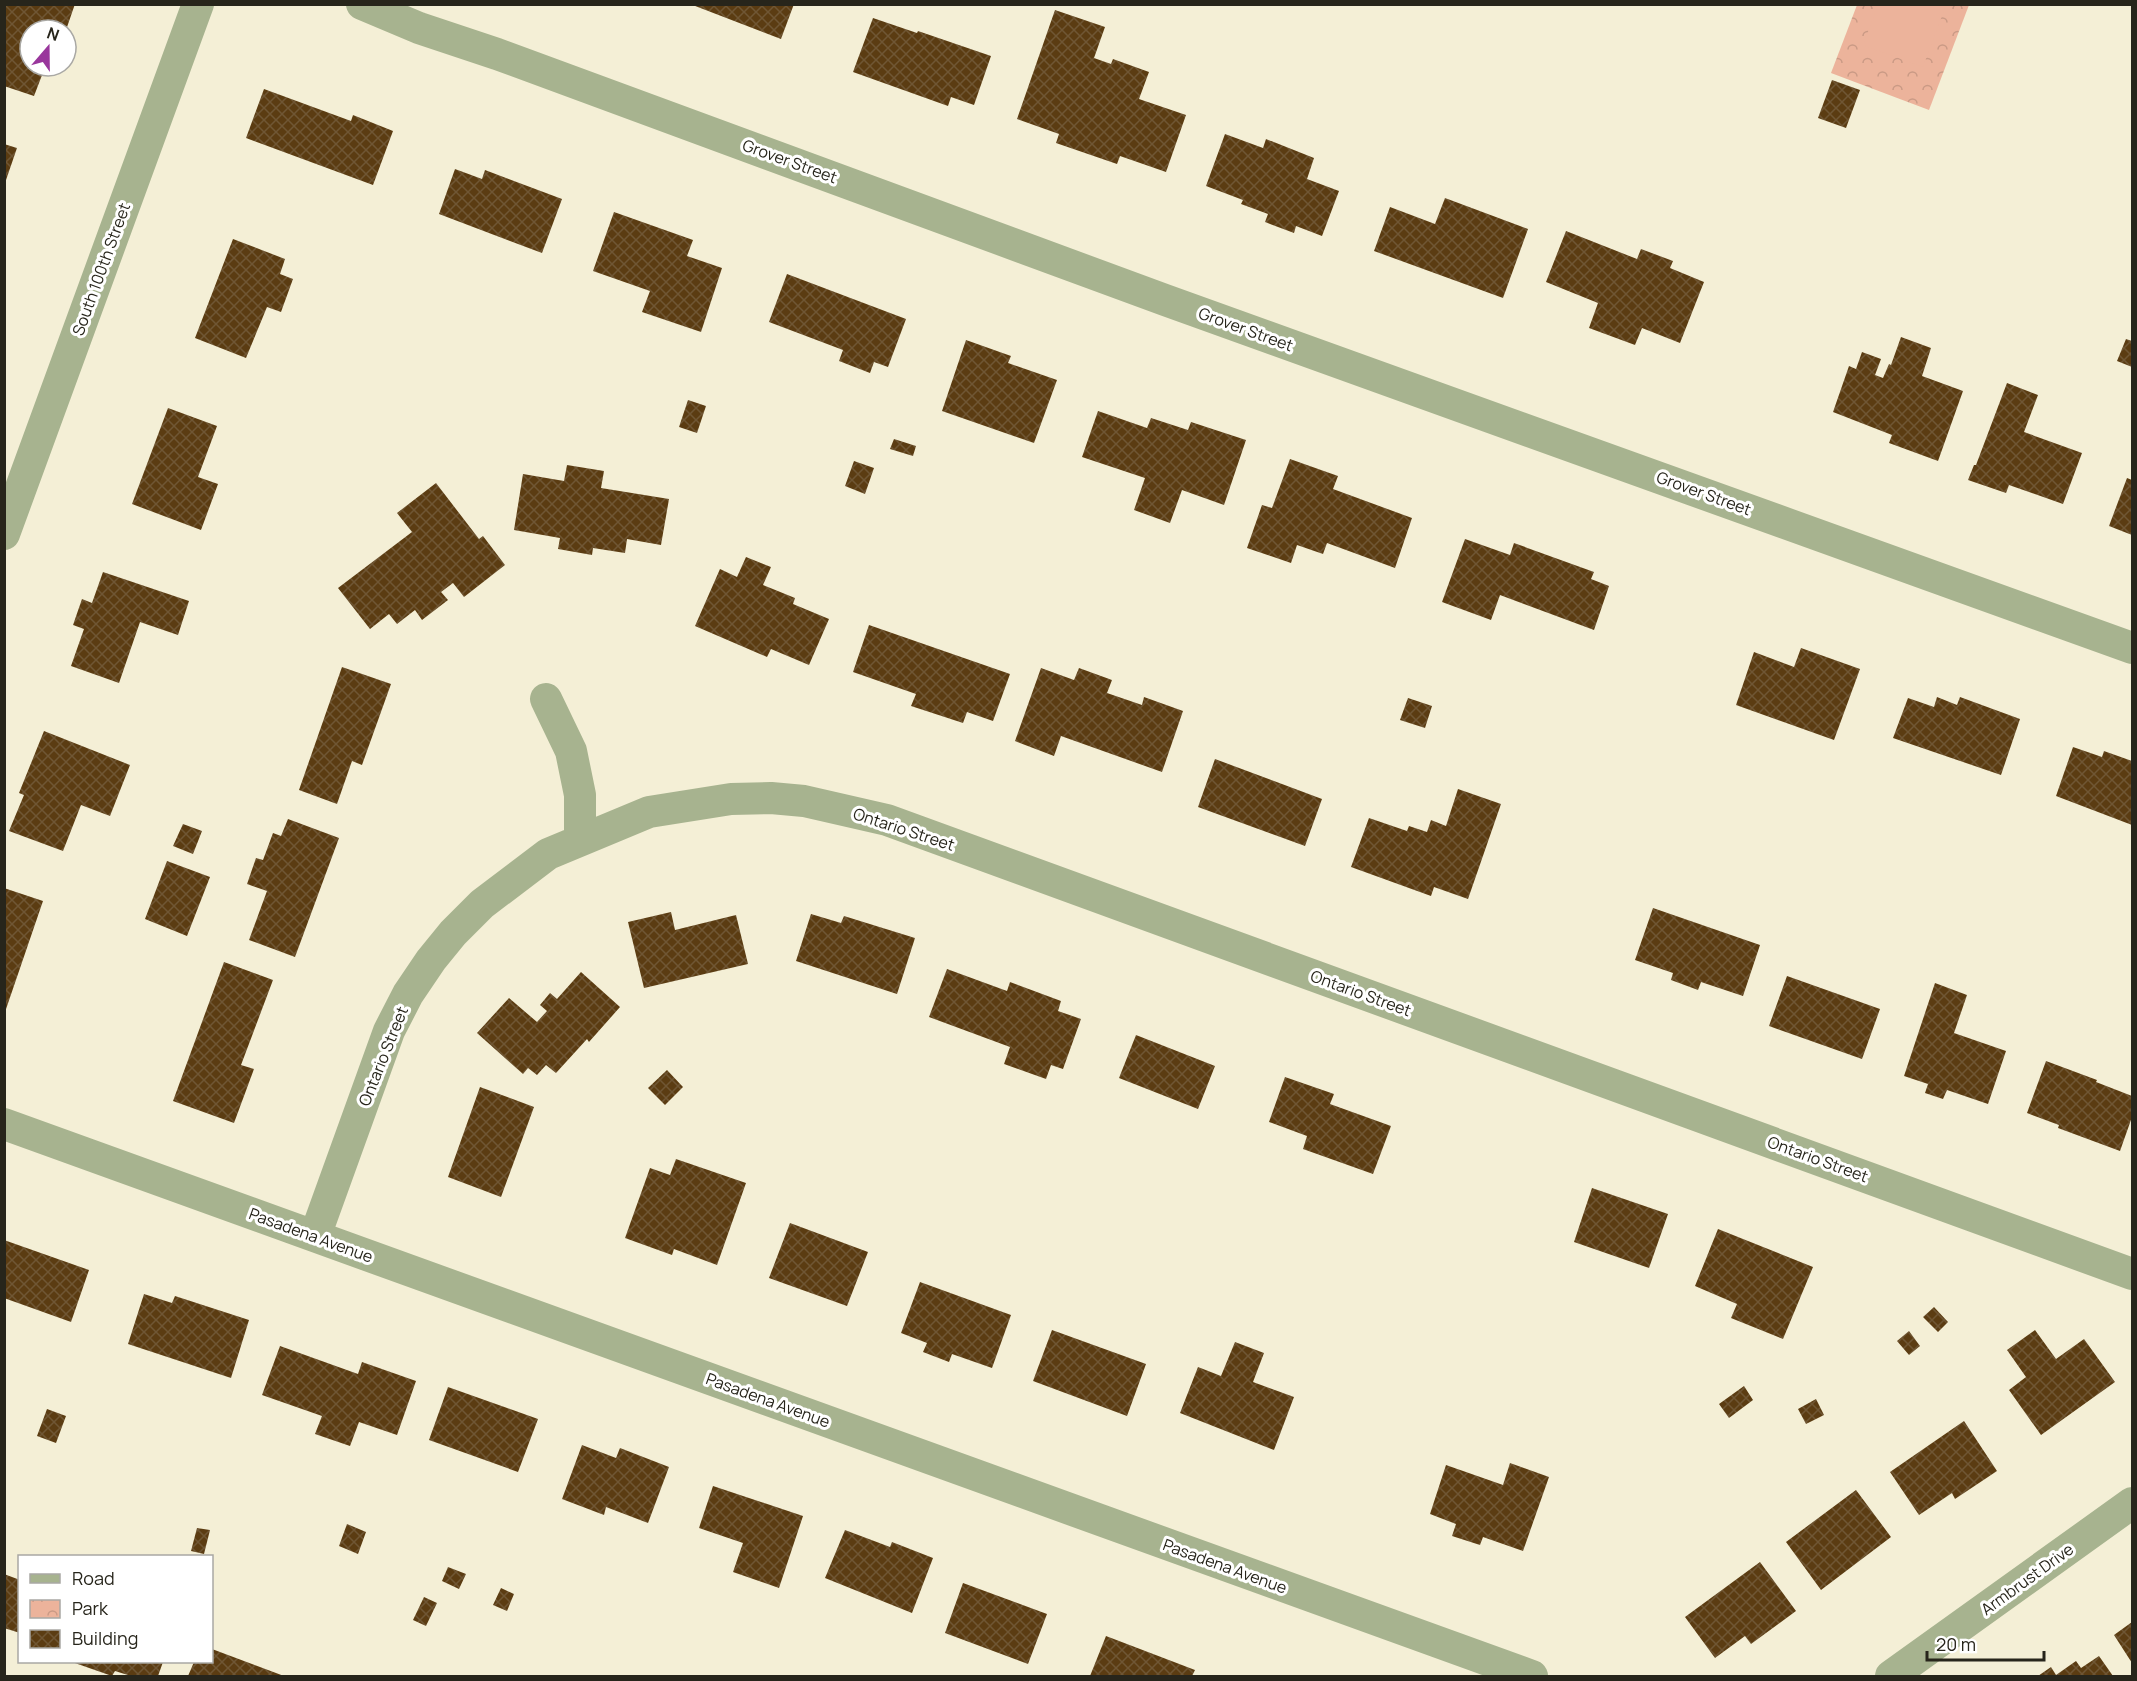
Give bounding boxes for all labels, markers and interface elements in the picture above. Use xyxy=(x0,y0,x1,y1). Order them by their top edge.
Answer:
north arrow xyxy=(18,18,78,78)
text: N xyxy=(44,22,62,46)
street label: Grover Street xyxy=(740,134,840,188)
street label: South 100th Street xyxy=(67,200,135,338)
street label: Grover Street xyxy=(1196,302,1296,356)
street label: Grover Street xyxy=(1654,466,1754,520)
street label: Ontario Street xyxy=(850,802,958,856)
street label: Ontario Street xyxy=(1308,965,1414,1021)
street label: Ontario Street xyxy=(353,1003,413,1109)
street label: Ontario Street xyxy=(1765,1131,1871,1187)
street label: Pasadena Avenue xyxy=(246,1202,376,1268)
street label: Pasadena Avenue xyxy=(703,1367,833,1433)
street label: Pasadena Avenue xyxy=(1160,1533,1290,1599)
street label: Armbrust Drive xyxy=(1976,1538,2078,1620)
legend xyxy=(18,1555,213,1663)
text: Road xyxy=(72,1566,115,1590)
text: Park xyxy=(72,1596,109,1620)
scale bar xyxy=(1927,1624,2044,1662)
text: Building xyxy=(72,1626,138,1650)
text: 20 m xyxy=(1936,1632,1976,1656)

